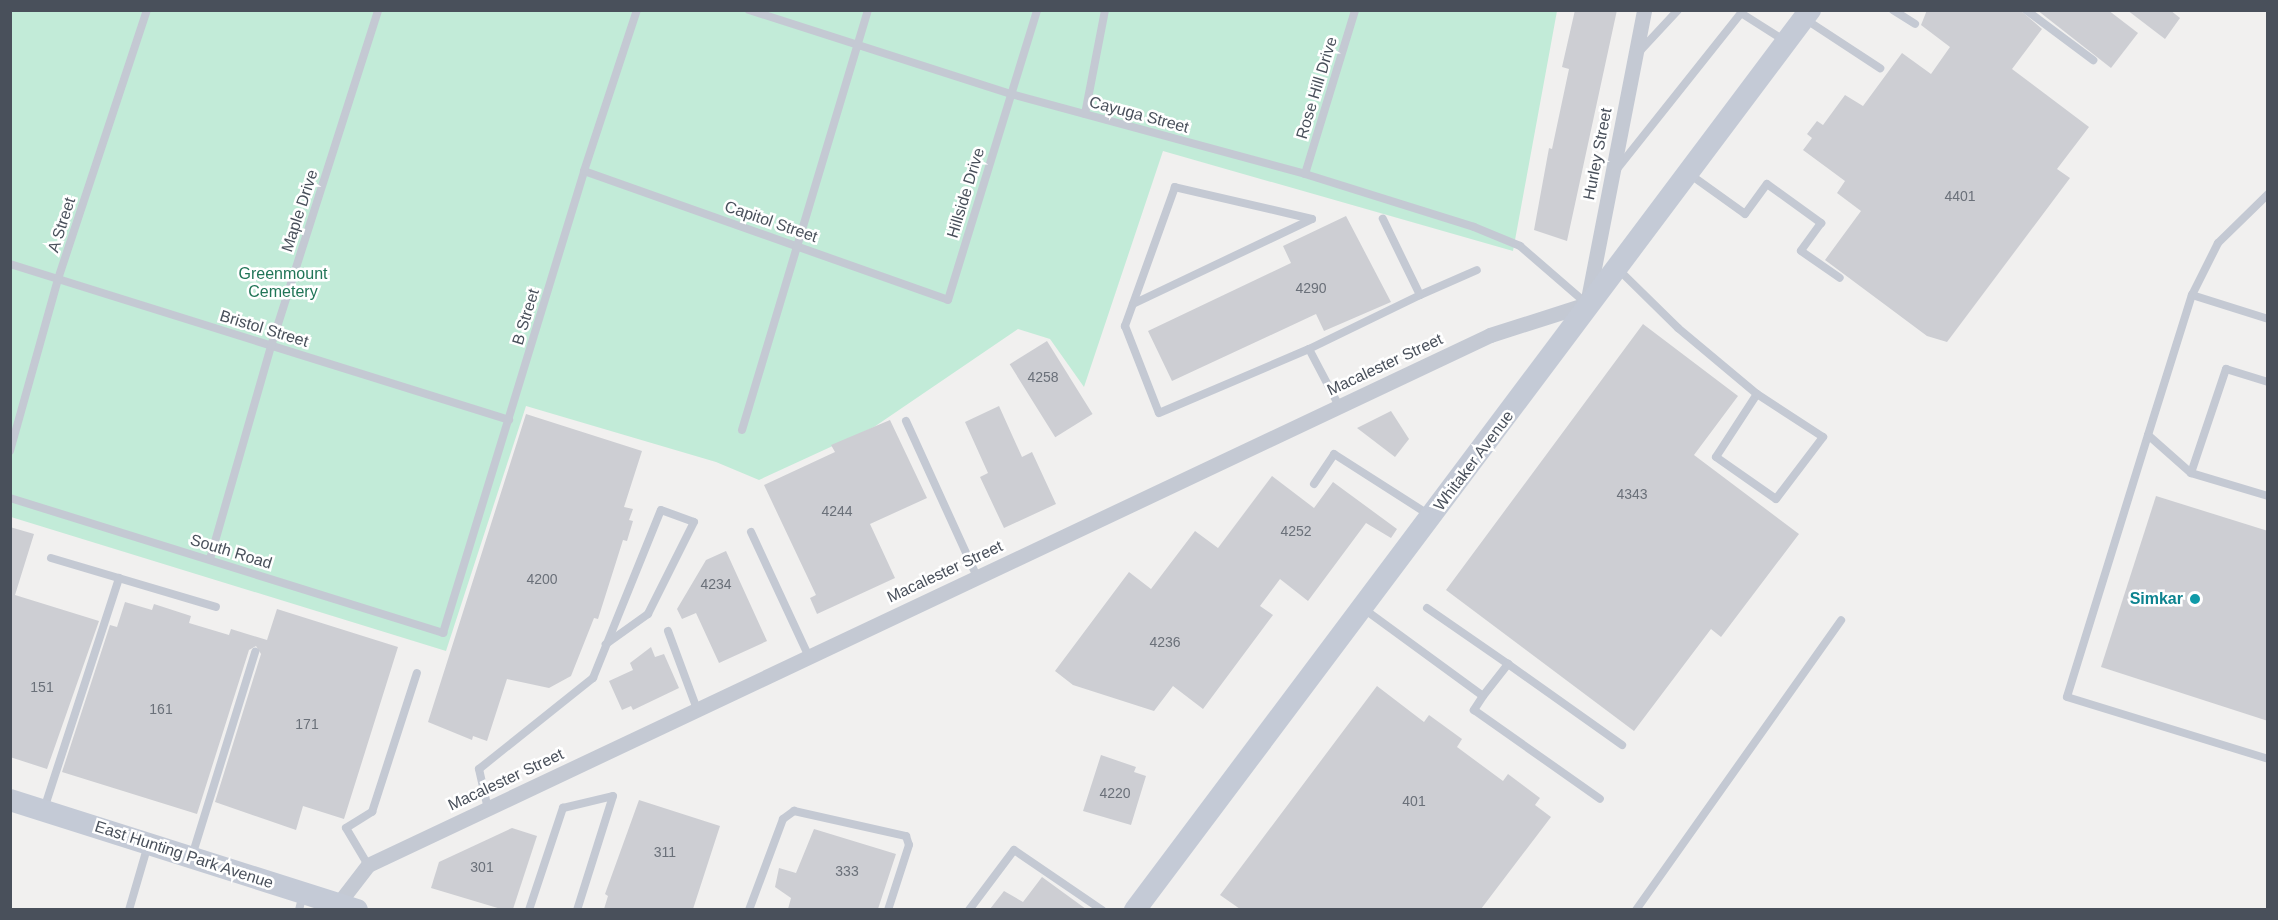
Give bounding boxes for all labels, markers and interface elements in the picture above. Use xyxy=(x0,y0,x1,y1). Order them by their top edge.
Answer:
street label: Rose Hill Drive xyxy=(1292,35,1342,141)
street label: Cayuga Street xyxy=(1087,92,1191,138)
street label: Hurley Street xyxy=(1580,106,1616,202)
street label: Hillside Drive xyxy=(943,146,989,240)
street label: Maple Drive xyxy=(278,167,322,255)
house number: 4401 xyxy=(1944,188,1976,204)
street label: A Street xyxy=(44,195,80,255)
street label: Capitol Street xyxy=(722,197,820,247)
park label: Greenmount Cemetery xyxy=(239,264,327,302)
house number: 4290 xyxy=(1295,280,1327,296)
street label: B Street xyxy=(508,287,544,347)
street label: Bristol Street xyxy=(217,306,311,352)
street label: Macalester Street xyxy=(1324,330,1446,400)
house number: 4258 xyxy=(1027,369,1059,385)
street label: Whitaker Avenue xyxy=(1430,407,1518,515)
house number: 4343 xyxy=(1616,486,1648,502)
house number: 4244 xyxy=(821,503,853,519)
house number: 4252 xyxy=(1280,523,1312,539)
street label: South Road xyxy=(188,530,274,574)
street label: Macalester Street xyxy=(884,537,1006,607)
house number: 4200 xyxy=(526,571,558,587)
house number: 4234 xyxy=(700,576,732,592)
place label: Simkar xyxy=(2130,589,2183,609)
marker: Simkar xyxy=(2188,592,2202,606)
house number: 4236 xyxy=(1149,634,1181,650)
house number: 151 xyxy=(30,679,54,695)
house number: 161 xyxy=(149,701,173,717)
house number: 171 xyxy=(295,716,319,732)
street label: Macalester Street xyxy=(445,745,567,815)
house number: 4220 xyxy=(1099,785,1131,801)
house number: 401 xyxy=(1402,793,1426,809)
street label: East Hunting Park Avenue xyxy=(92,817,276,893)
house number: 311 xyxy=(654,844,676,860)
house number: 301 xyxy=(470,859,494,875)
house number: 333 xyxy=(835,863,859,879)

